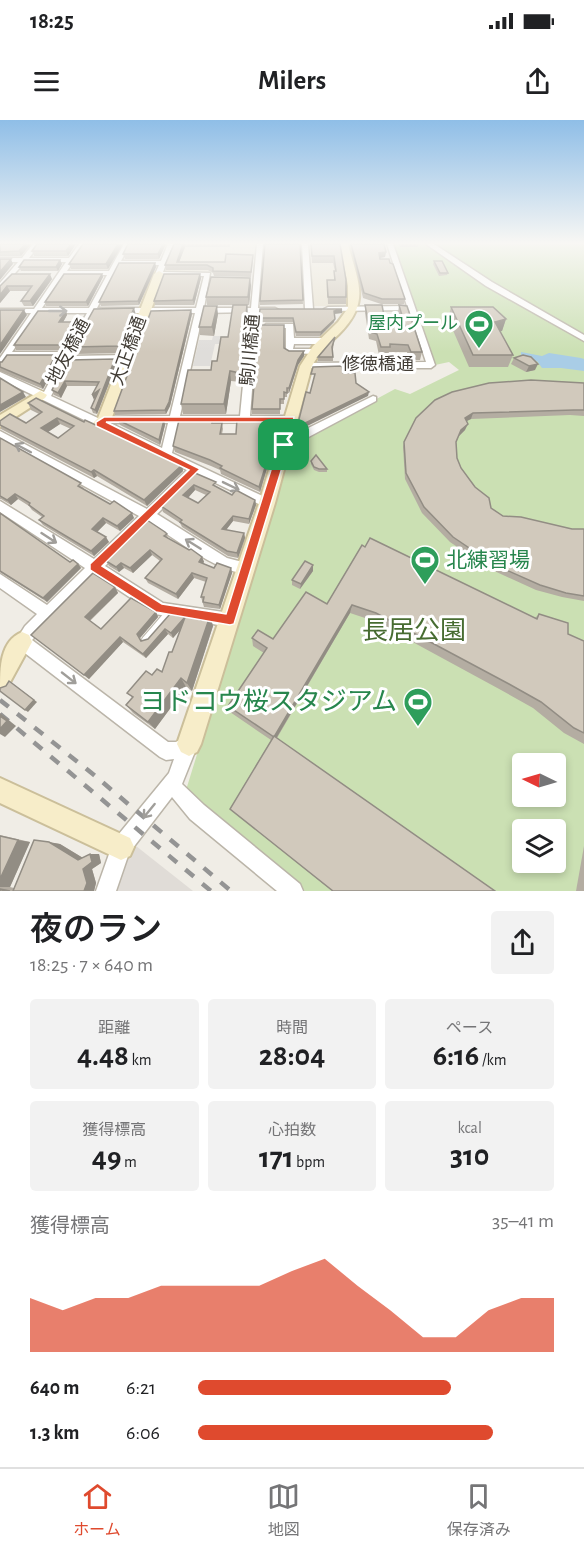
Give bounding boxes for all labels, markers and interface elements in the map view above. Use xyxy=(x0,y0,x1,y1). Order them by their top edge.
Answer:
text: 18:25 xyxy=(30,10,74,32)
icon: menu xyxy=(30,65,63,98)
icon: share xyxy=(521,65,554,98)
text: Milers xyxy=(258,67,326,94)
one-way arrow xyxy=(48,305,68,317)
sports icon: 屋内プール xyxy=(463,308,495,350)
street label: 駒川橋通 xyxy=(238,313,263,387)
street label: 大正橋通 xyxy=(107,314,150,388)
place label: 屋内プール xyxy=(368,314,458,333)
street label: 地友橋通 xyxy=(43,316,94,388)
street label: 修徳橋通 xyxy=(342,354,414,374)
pin xyxy=(258,419,309,470)
icon: arrive xyxy=(267,428,300,461)
one-way arrow xyxy=(15,442,33,453)
one-way arrow xyxy=(222,480,240,492)
one-way arrow xyxy=(40,532,57,544)
one-way arrow xyxy=(185,537,202,549)
sports icon: 北練習場 xyxy=(409,544,441,586)
place label: 北練習場 xyxy=(446,549,530,571)
park label: 長居公園 xyxy=(362,617,466,644)
one-way arrow xyxy=(60,672,76,684)
sports icon: ヨドコウ桜スタジアム xyxy=(402,686,434,728)
place label: ヨドコウ桜スタジアム xyxy=(140,688,397,715)
north arrow xyxy=(512,753,566,807)
map controls xyxy=(512,753,566,873)
one-way arrow xyxy=(143,803,156,819)
button: layers xyxy=(512,819,566,873)
button: share xyxy=(491,911,554,974)
text: 夜のラン xyxy=(30,914,162,947)
text: 18:25 · 7 × 640 m xyxy=(30,955,153,975)
text: 距離 xyxy=(98,1020,130,1036)
text: 時間 xyxy=(276,1020,308,1036)
text: ペース xyxy=(446,1020,493,1036)
text: 4.48 xyxy=(77,1041,129,1071)
text: 28:04 xyxy=(259,1041,325,1071)
text: 6:16 xyxy=(433,1041,479,1071)
text: km xyxy=(129,1052,152,1068)
text: /km xyxy=(479,1052,507,1068)
text: kcal xyxy=(457,1120,482,1136)
text: 獲得標高 xyxy=(82,1122,146,1138)
text: 心拍数 xyxy=(268,1122,316,1138)
text: 310 xyxy=(450,1141,489,1171)
text: 49 xyxy=(92,1143,121,1173)
text: 171 xyxy=(259,1143,293,1173)
text: m xyxy=(121,1154,137,1170)
text: bpm xyxy=(293,1154,325,1170)
text: 35–41 m xyxy=(492,1211,554,1231)
text: 獲得標高 xyxy=(30,1216,110,1236)
text: 640 m xyxy=(30,1378,79,1398)
text: 6:21 xyxy=(126,1378,156,1398)
text: 1.3 km xyxy=(30,1423,79,1443)
text: 6:06 xyxy=(126,1423,160,1443)
tab: ホーム xyxy=(73,1480,121,1540)
tab: 地図 xyxy=(267,1480,300,1540)
tab: 保存済み xyxy=(447,1480,511,1540)

